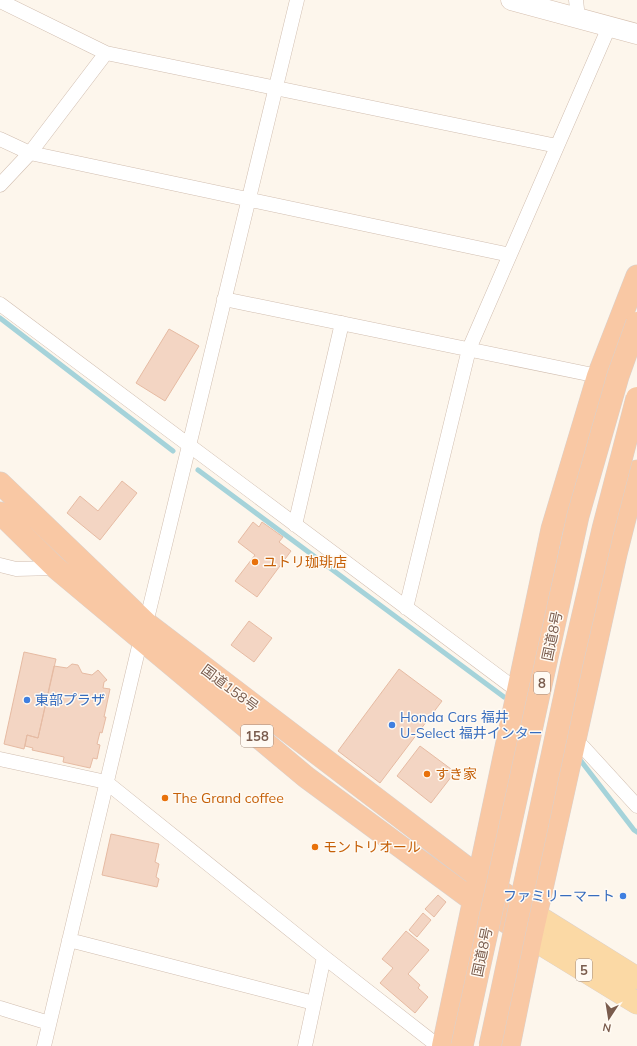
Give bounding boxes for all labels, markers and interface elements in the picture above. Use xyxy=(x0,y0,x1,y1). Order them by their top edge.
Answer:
place label: ユトリ珈琲店 xyxy=(263,553,347,571)
marker: ユトリ珈琲店 xyxy=(250,557,260,567)
street label: 国道8号 xyxy=(538,609,566,663)
street label: 国道158号 xyxy=(198,661,262,715)
road number: 8 xyxy=(534,672,550,694)
place label: 東部プラザ xyxy=(35,691,105,709)
marker: 東部プラザ xyxy=(22,695,32,705)
place label: Honda Cars 福井 U-Select 福井インター xyxy=(400,708,543,742)
marker: Honda Cars 福井 U-Select 福井インター xyxy=(387,720,397,730)
road number: 158 xyxy=(241,725,273,747)
place label: すき家 xyxy=(435,765,477,783)
marker: すき家 xyxy=(422,769,432,779)
place label: The Grand coffee xyxy=(173,789,284,807)
marker: The Grand coffee xyxy=(160,793,170,803)
place label: モントリオール xyxy=(323,838,421,856)
marker: モントリオール xyxy=(310,842,320,852)
place label: ファミリーマート xyxy=(503,887,615,905)
marker: ファミリーマート xyxy=(618,891,628,901)
street label: 国道8号 xyxy=(468,925,496,979)
road number: 5 xyxy=(576,959,592,981)
north arrow xyxy=(589,998,629,1038)
text: N xyxy=(601,1020,612,1035)

